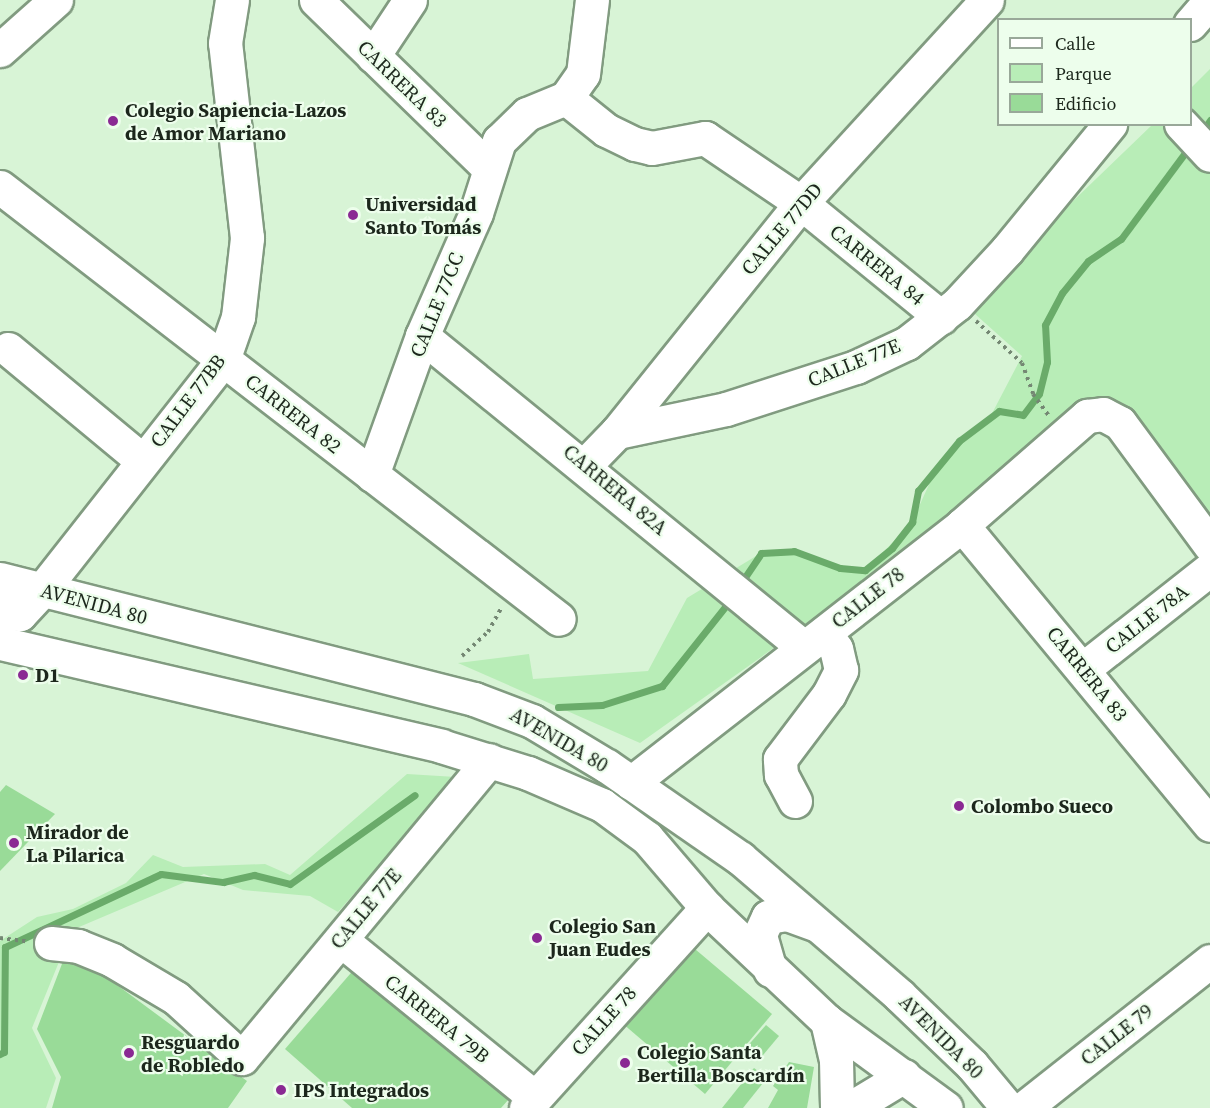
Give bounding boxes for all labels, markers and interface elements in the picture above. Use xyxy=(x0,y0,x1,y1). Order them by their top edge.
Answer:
legend xyxy=(997,18,1192,126)
text: Calle xyxy=(1055,31,1095,56)
street label: CARRERA 83 xyxy=(352,35,452,133)
text: Parque xyxy=(1055,61,1112,86)
text: Edificio xyxy=(1055,91,1116,116)
place label: Colegio Sapiencia-Lazos de Amor Mariano xyxy=(125,98,346,145)
marker: Colegio Sapiencia-Lazos de Amor Mariano xyxy=(106,114,120,128)
street label: CALLE 77DD xyxy=(736,178,828,280)
place label: Universidad Santo Tomás xyxy=(365,192,481,239)
marker: Universidad Santo Tomás xyxy=(346,208,360,222)
street label: CARRERA 84 xyxy=(825,220,929,310)
street label: CALLE 77CC xyxy=(405,249,469,361)
street label: CALLE 77E xyxy=(804,334,904,392)
street label: CALLE 77BB xyxy=(145,350,231,452)
street label: CARRERA 82 xyxy=(240,369,346,459)
street label: CARRERA 82A xyxy=(558,440,672,540)
street label: CALLE 78 xyxy=(827,562,909,634)
street label: AVENIDA 80 xyxy=(38,578,150,630)
street label: CALLE 78A xyxy=(1101,579,1193,659)
street label: CARRERA 83 xyxy=(1042,622,1132,726)
place label: D1 xyxy=(35,663,60,687)
marker: D1 xyxy=(16,668,30,682)
street label: AVENIDA 80 xyxy=(506,702,612,778)
place label: Colombo Sueco xyxy=(971,794,1113,818)
marker: Colombo Sueco xyxy=(952,799,966,813)
place label: Mirador de La Pilarica xyxy=(26,820,129,867)
marker: Mirador de La Pilarica xyxy=(7,836,21,850)
street label: CALLE 77E xyxy=(325,864,407,954)
place label: Colegio San Juan Eudes xyxy=(549,915,656,962)
marker: Colegio San Juan Eudes xyxy=(530,931,544,945)
street label: CARRERA 79B xyxy=(380,970,494,1068)
street label: CALLE 78 xyxy=(566,981,642,1061)
street label: AVENIDA 80 xyxy=(894,990,988,1084)
street label: CALLE 79 xyxy=(1076,999,1158,1071)
place label: Resguardo de Robledo xyxy=(141,1030,244,1077)
place label: Colegio Santa Bertilla Boscardín xyxy=(637,1040,805,1087)
marker: Resguardo de Robledo xyxy=(122,1046,136,1060)
marker: Colegio Santa Bertilla Boscardín xyxy=(618,1056,632,1070)
place label: IPS Integrados xyxy=(294,1078,429,1102)
marker: IPS Integrados xyxy=(272,1081,290,1099)

